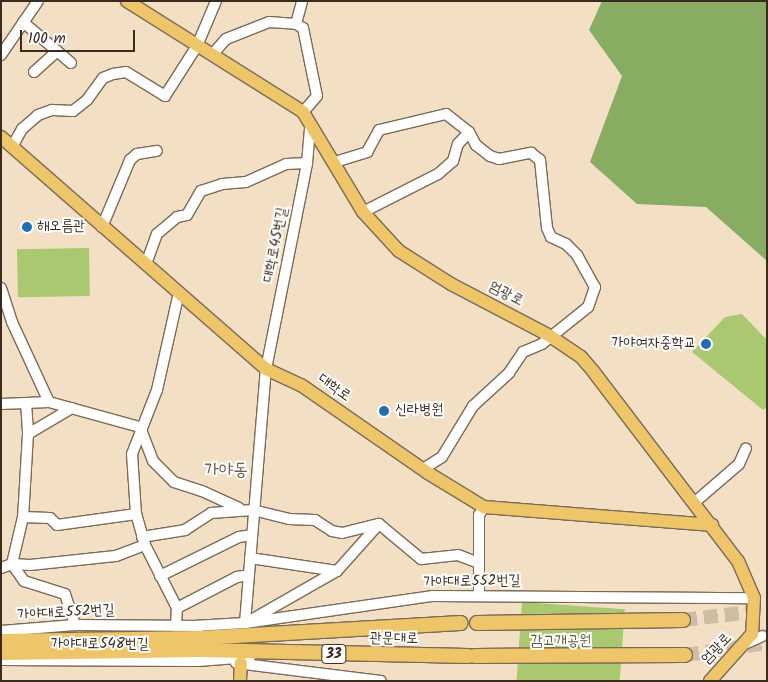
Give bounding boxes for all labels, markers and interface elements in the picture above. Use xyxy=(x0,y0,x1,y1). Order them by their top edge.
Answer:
scale bar xyxy=(22,20,138,52)
text: 100 m xyxy=(28,27,66,51)
street label: 대학로45번길 xyxy=(260,206,292,284)
place label: 해오름관 xyxy=(37,218,85,236)
marker: 해오름관 xyxy=(21,221,33,233)
street label: 엄광로 xyxy=(486,278,526,310)
place label: 가야여자중학교 xyxy=(612,335,696,353)
marker: 가야여자중학교 xyxy=(700,338,712,350)
street label: 대학로 xyxy=(314,370,354,406)
place label: 신라병원 xyxy=(395,402,443,420)
marker: 신라병원 xyxy=(377,404,391,418)
district label: 가야동 xyxy=(204,460,248,482)
street label: 가야대로552번길 xyxy=(423,572,521,592)
street label: 가야대로552번길 xyxy=(17,601,115,625)
street label: 관문대로 xyxy=(370,630,418,648)
street label: 엄광로 xyxy=(698,630,736,668)
park label: 감고개공원 xyxy=(531,633,591,651)
street label: 가야대로548번길 xyxy=(51,636,149,654)
road number: 33 xyxy=(320,642,348,666)

